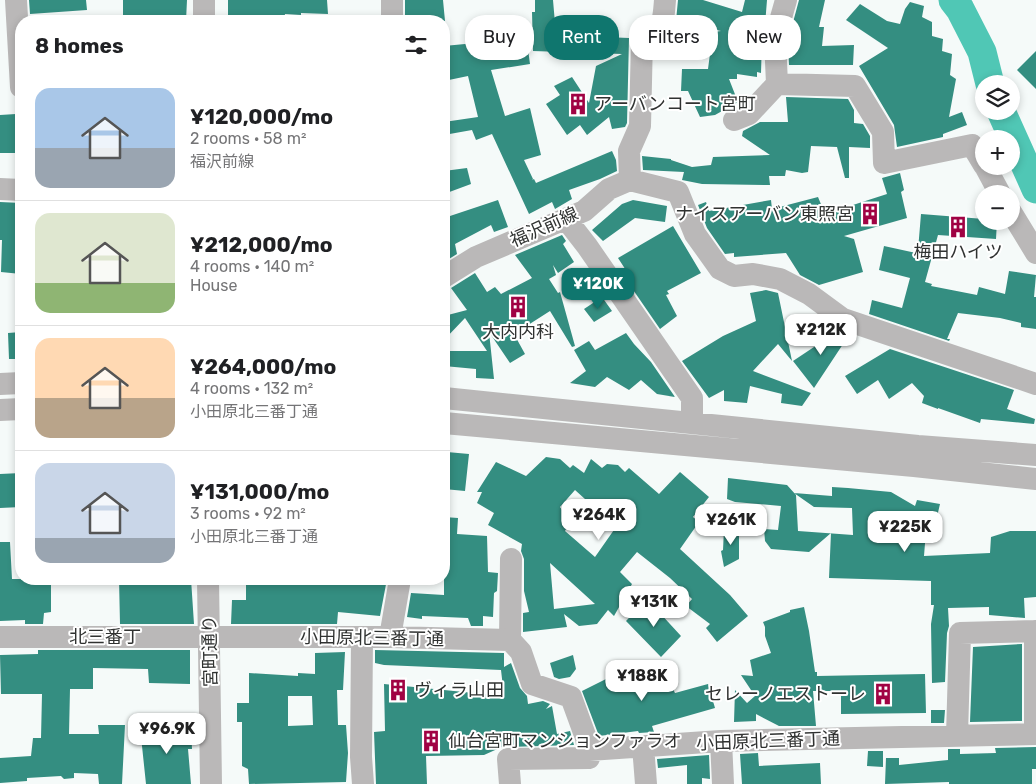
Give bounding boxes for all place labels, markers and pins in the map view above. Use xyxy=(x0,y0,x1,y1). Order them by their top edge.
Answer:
building icon: アーバンコート宮町 xyxy=(565,91,591,117)
place label: アーバンコート宮町 xyxy=(594,93,756,115)
building icon: ナイスアーバン東照宮 xyxy=(857,201,883,227)
place label: ナイスアーバン東照宮 xyxy=(675,203,854,225)
building icon: 梅田ハイツ xyxy=(945,214,971,240)
place label: 梅田ハイツ xyxy=(913,241,1003,263)
pin: ¥120K xyxy=(563,268,633,310)
building icon: 大内内科 xyxy=(505,294,531,320)
pin: ¥212K xyxy=(786,314,856,356)
place label: 大内内科 xyxy=(482,321,554,343)
pin: ¥264K xyxy=(564,498,634,541)
pin: ¥261K xyxy=(696,504,766,546)
pin: ¥225K xyxy=(870,510,940,553)
pin: ¥131K xyxy=(619,586,689,628)
pin: ¥188K xyxy=(607,660,677,702)
building icon: ヴィラ山田 xyxy=(385,677,411,703)
place label: ヴィラ山田 xyxy=(414,679,504,701)
building icon: セレーノエストーレ xyxy=(870,681,896,707)
place label: セレーノエストーレ xyxy=(705,683,866,705)
pin: ¥96.9K xyxy=(126,712,208,755)
building icon: 仙台宮町マンションファラオ xyxy=(418,728,444,754)
place label: 仙台宮町マンションファラオ xyxy=(448,730,681,752)

